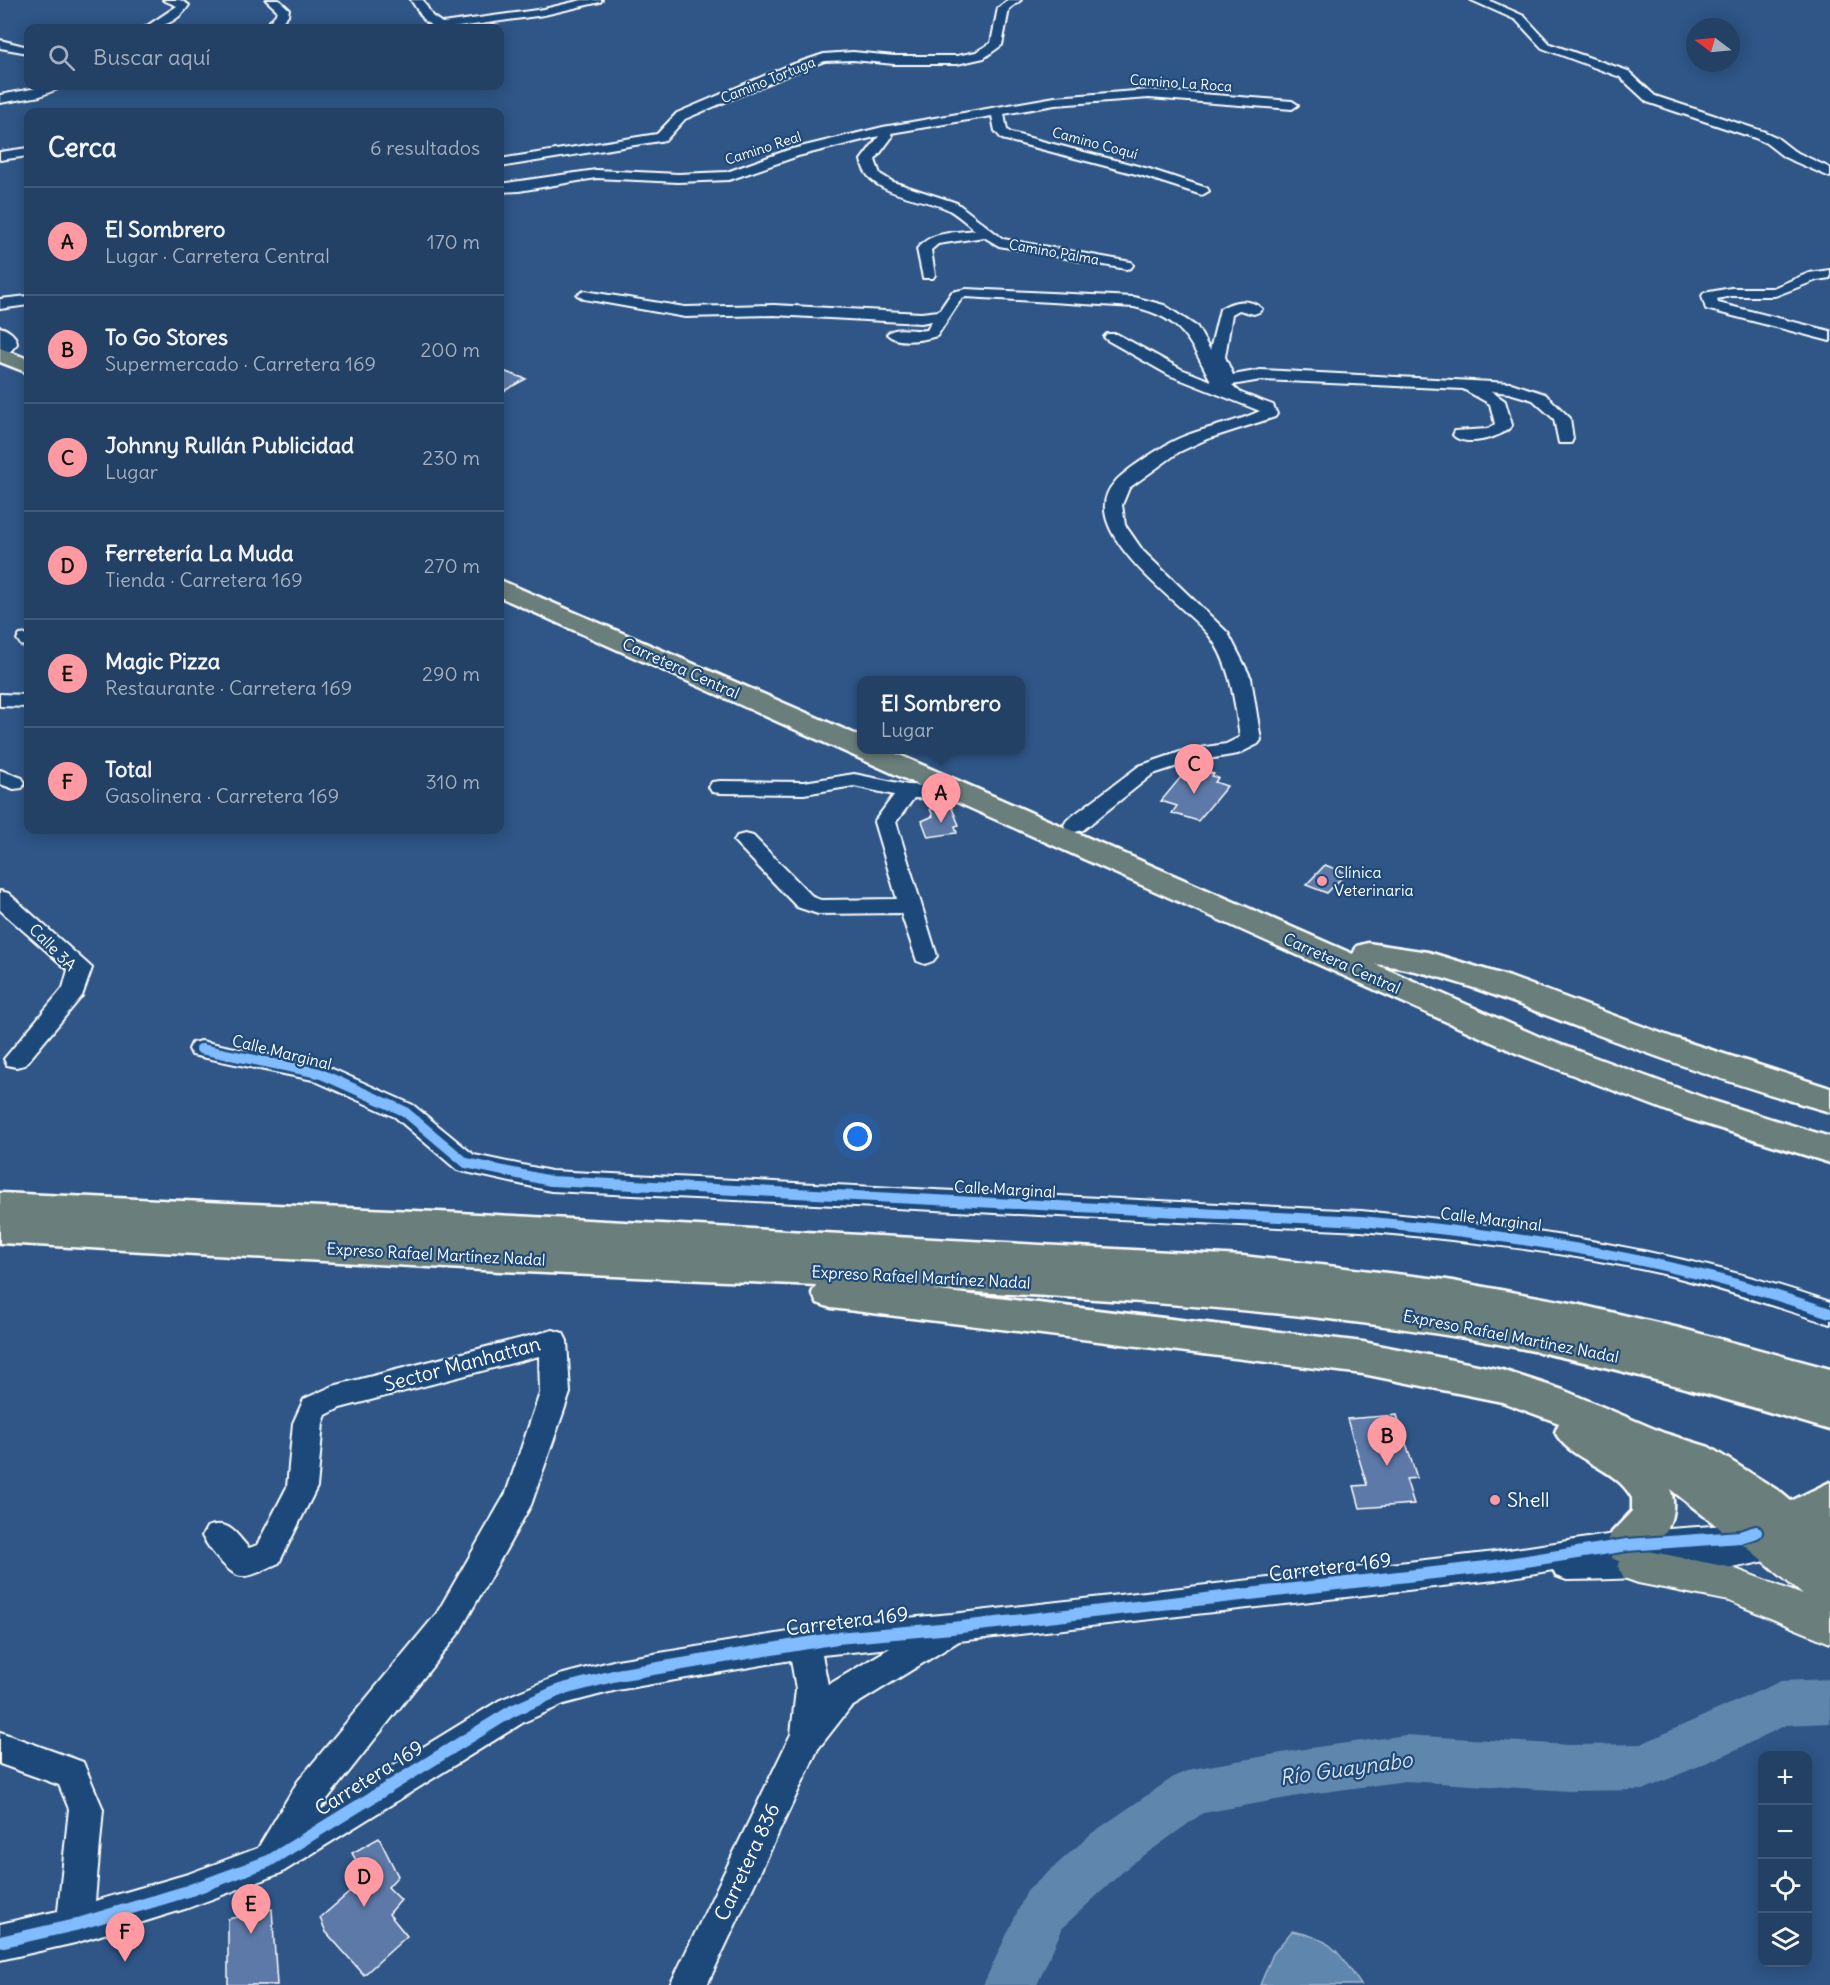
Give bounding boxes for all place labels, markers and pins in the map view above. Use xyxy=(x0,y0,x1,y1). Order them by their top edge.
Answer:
pin: C xyxy=(1174,744,1214,794)
pin: A xyxy=(922,774,960,823)
place label: Clínica Veterinaria xyxy=(1334,862,1414,900)
marker: Clínica Veterinaria xyxy=(1315,874,1329,888)
pin: B xyxy=(1368,1416,1406,1466)
place label: Shell xyxy=(1507,1487,1549,1512)
marker: Shell xyxy=(1488,1493,1502,1507)
pin: D xyxy=(344,1858,384,1907)
pin: E xyxy=(232,1884,270,1934)
pin: F xyxy=(106,1912,144,1962)

